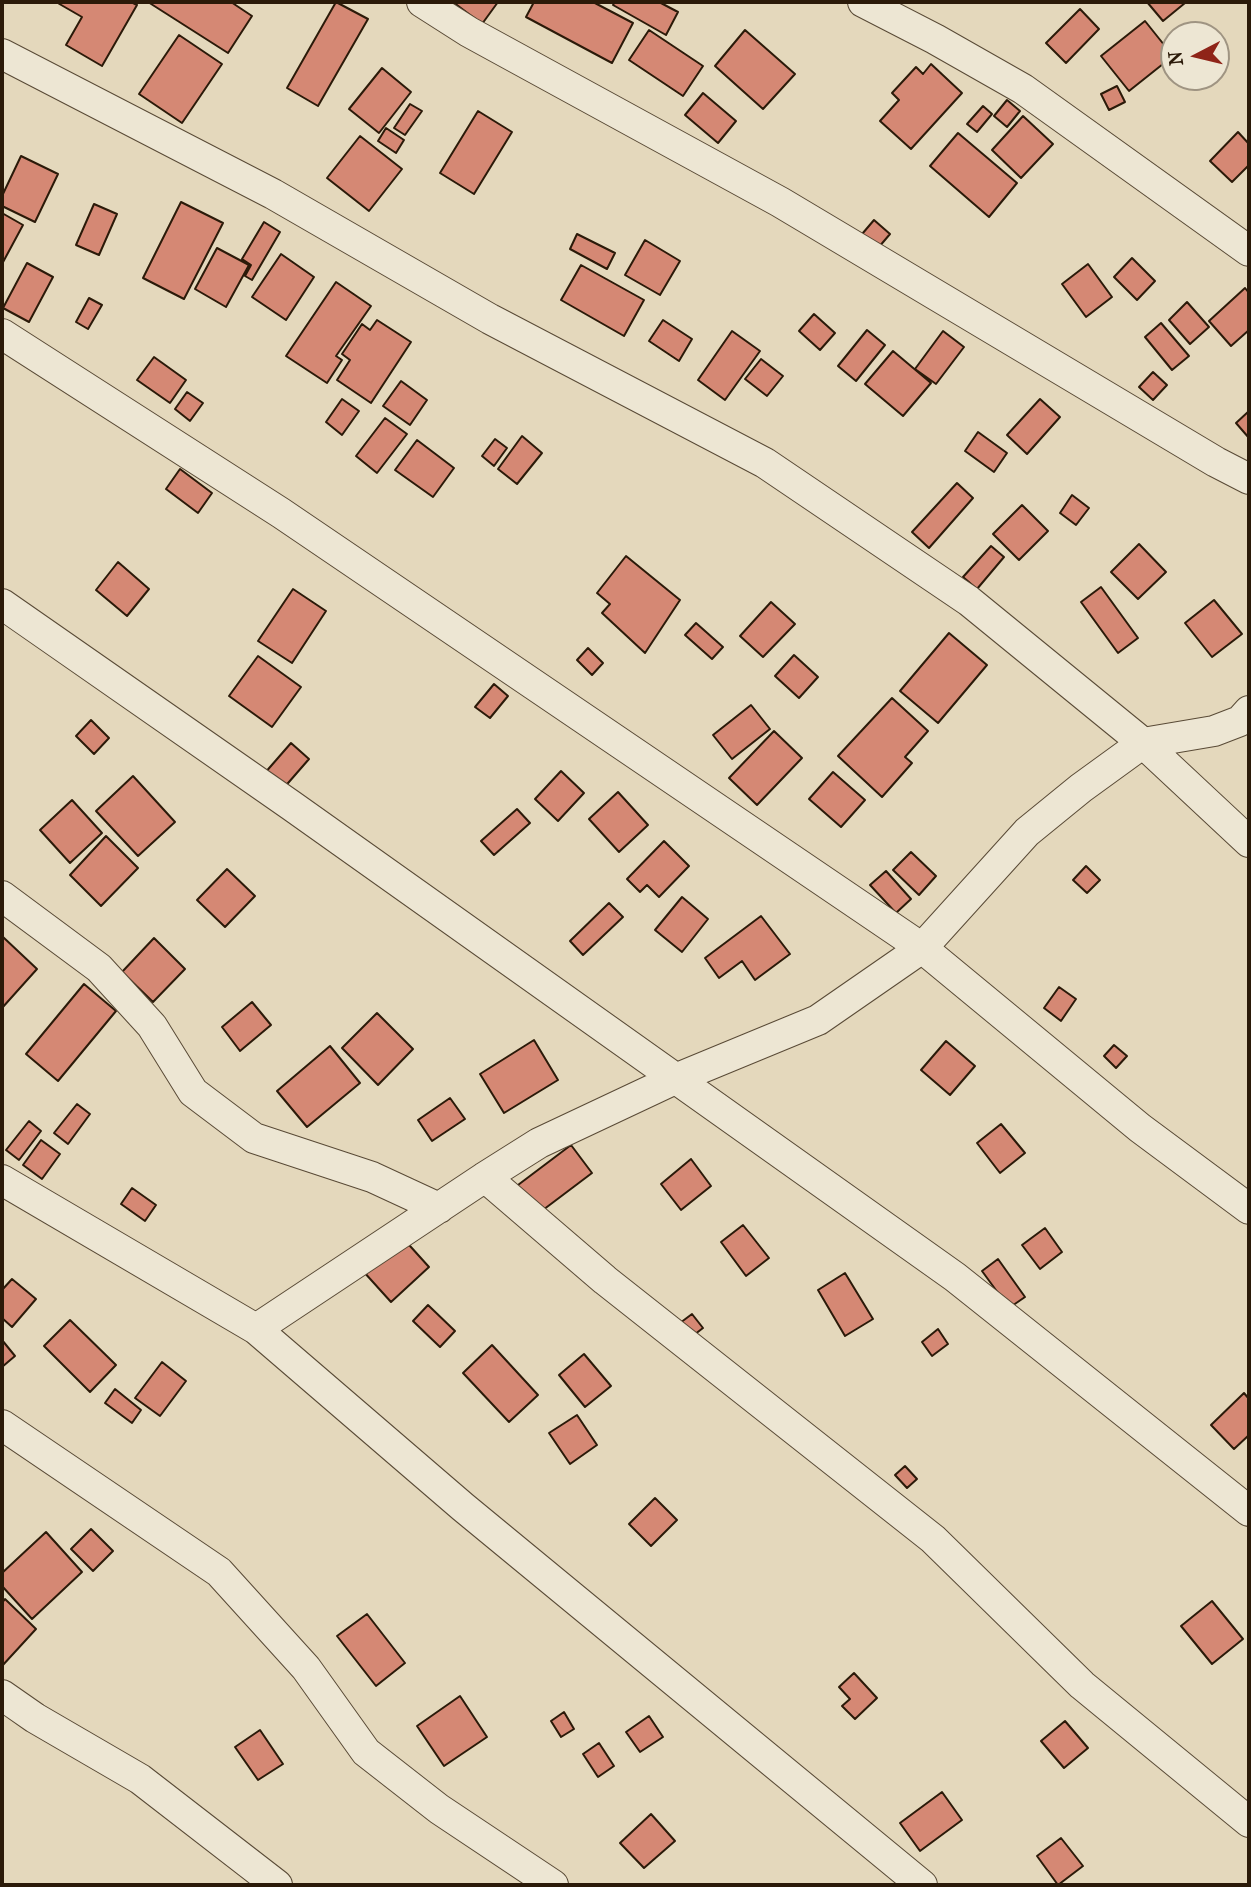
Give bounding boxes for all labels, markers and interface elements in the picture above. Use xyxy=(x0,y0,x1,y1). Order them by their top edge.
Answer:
north arrow xyxy=(1160,21,1230,91)
text: N xyxy=(1164,50,1188,67)

